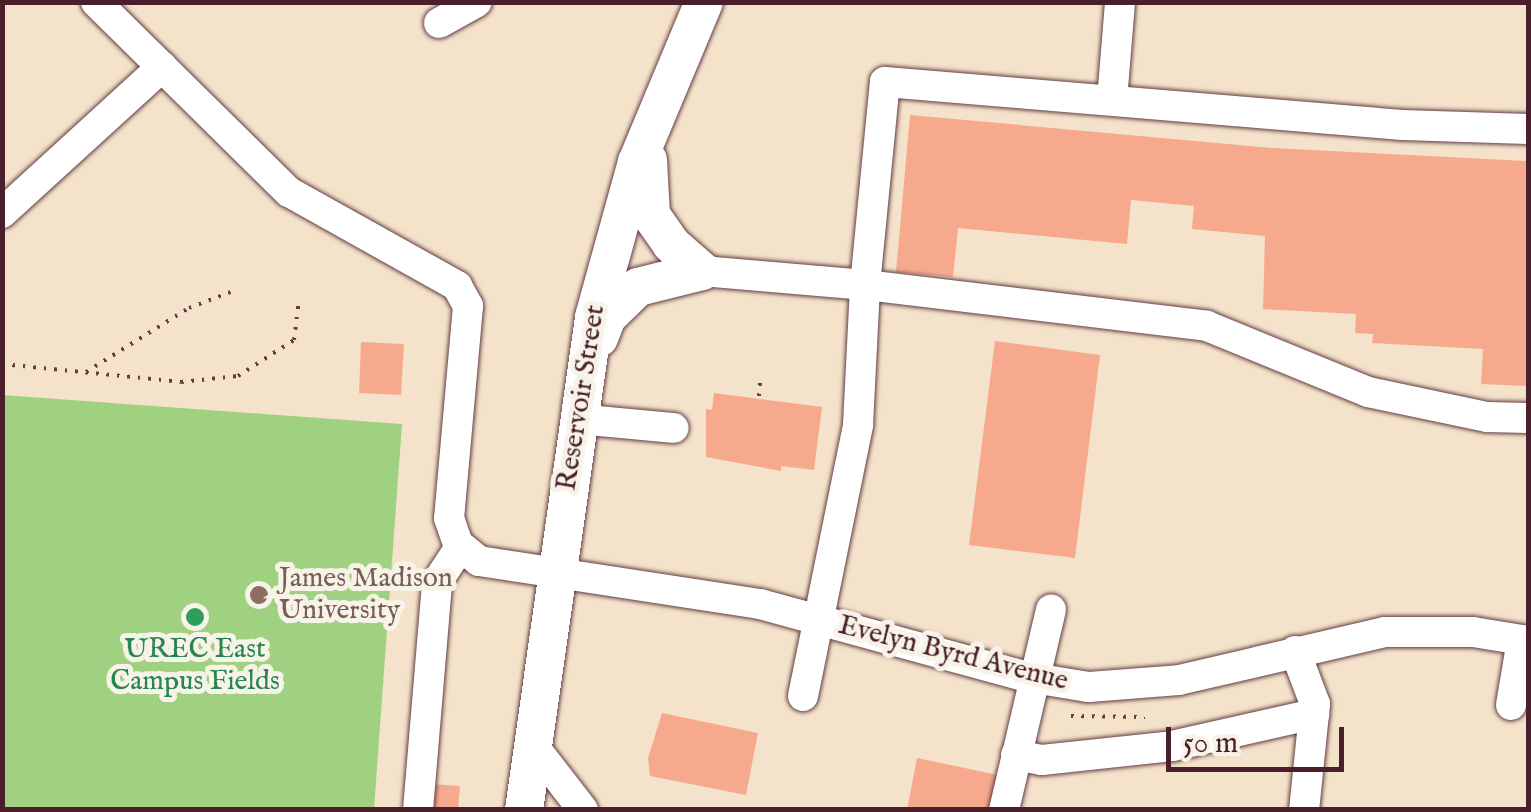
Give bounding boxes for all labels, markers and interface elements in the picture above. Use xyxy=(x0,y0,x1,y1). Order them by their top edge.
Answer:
street label: Reservoir Street xyxy=(551,303,613,493)
place label: James Madison University xyxy=(279,562,453,628)
marker: James Madison University xyxy=(248,584,270,606)
marker: UREC East Campus Fields xyxy=(184,606,206,628)
street label: Evelyn Byrd Avenue xyxy=(835,609,1071,699)
place label: UREC East Campus Fields xyxy=(110,633,280,699)
scale bar xyxy=(1171,707,1348,769)
text: 50 m xyxy=(1183,725,1238,763)

